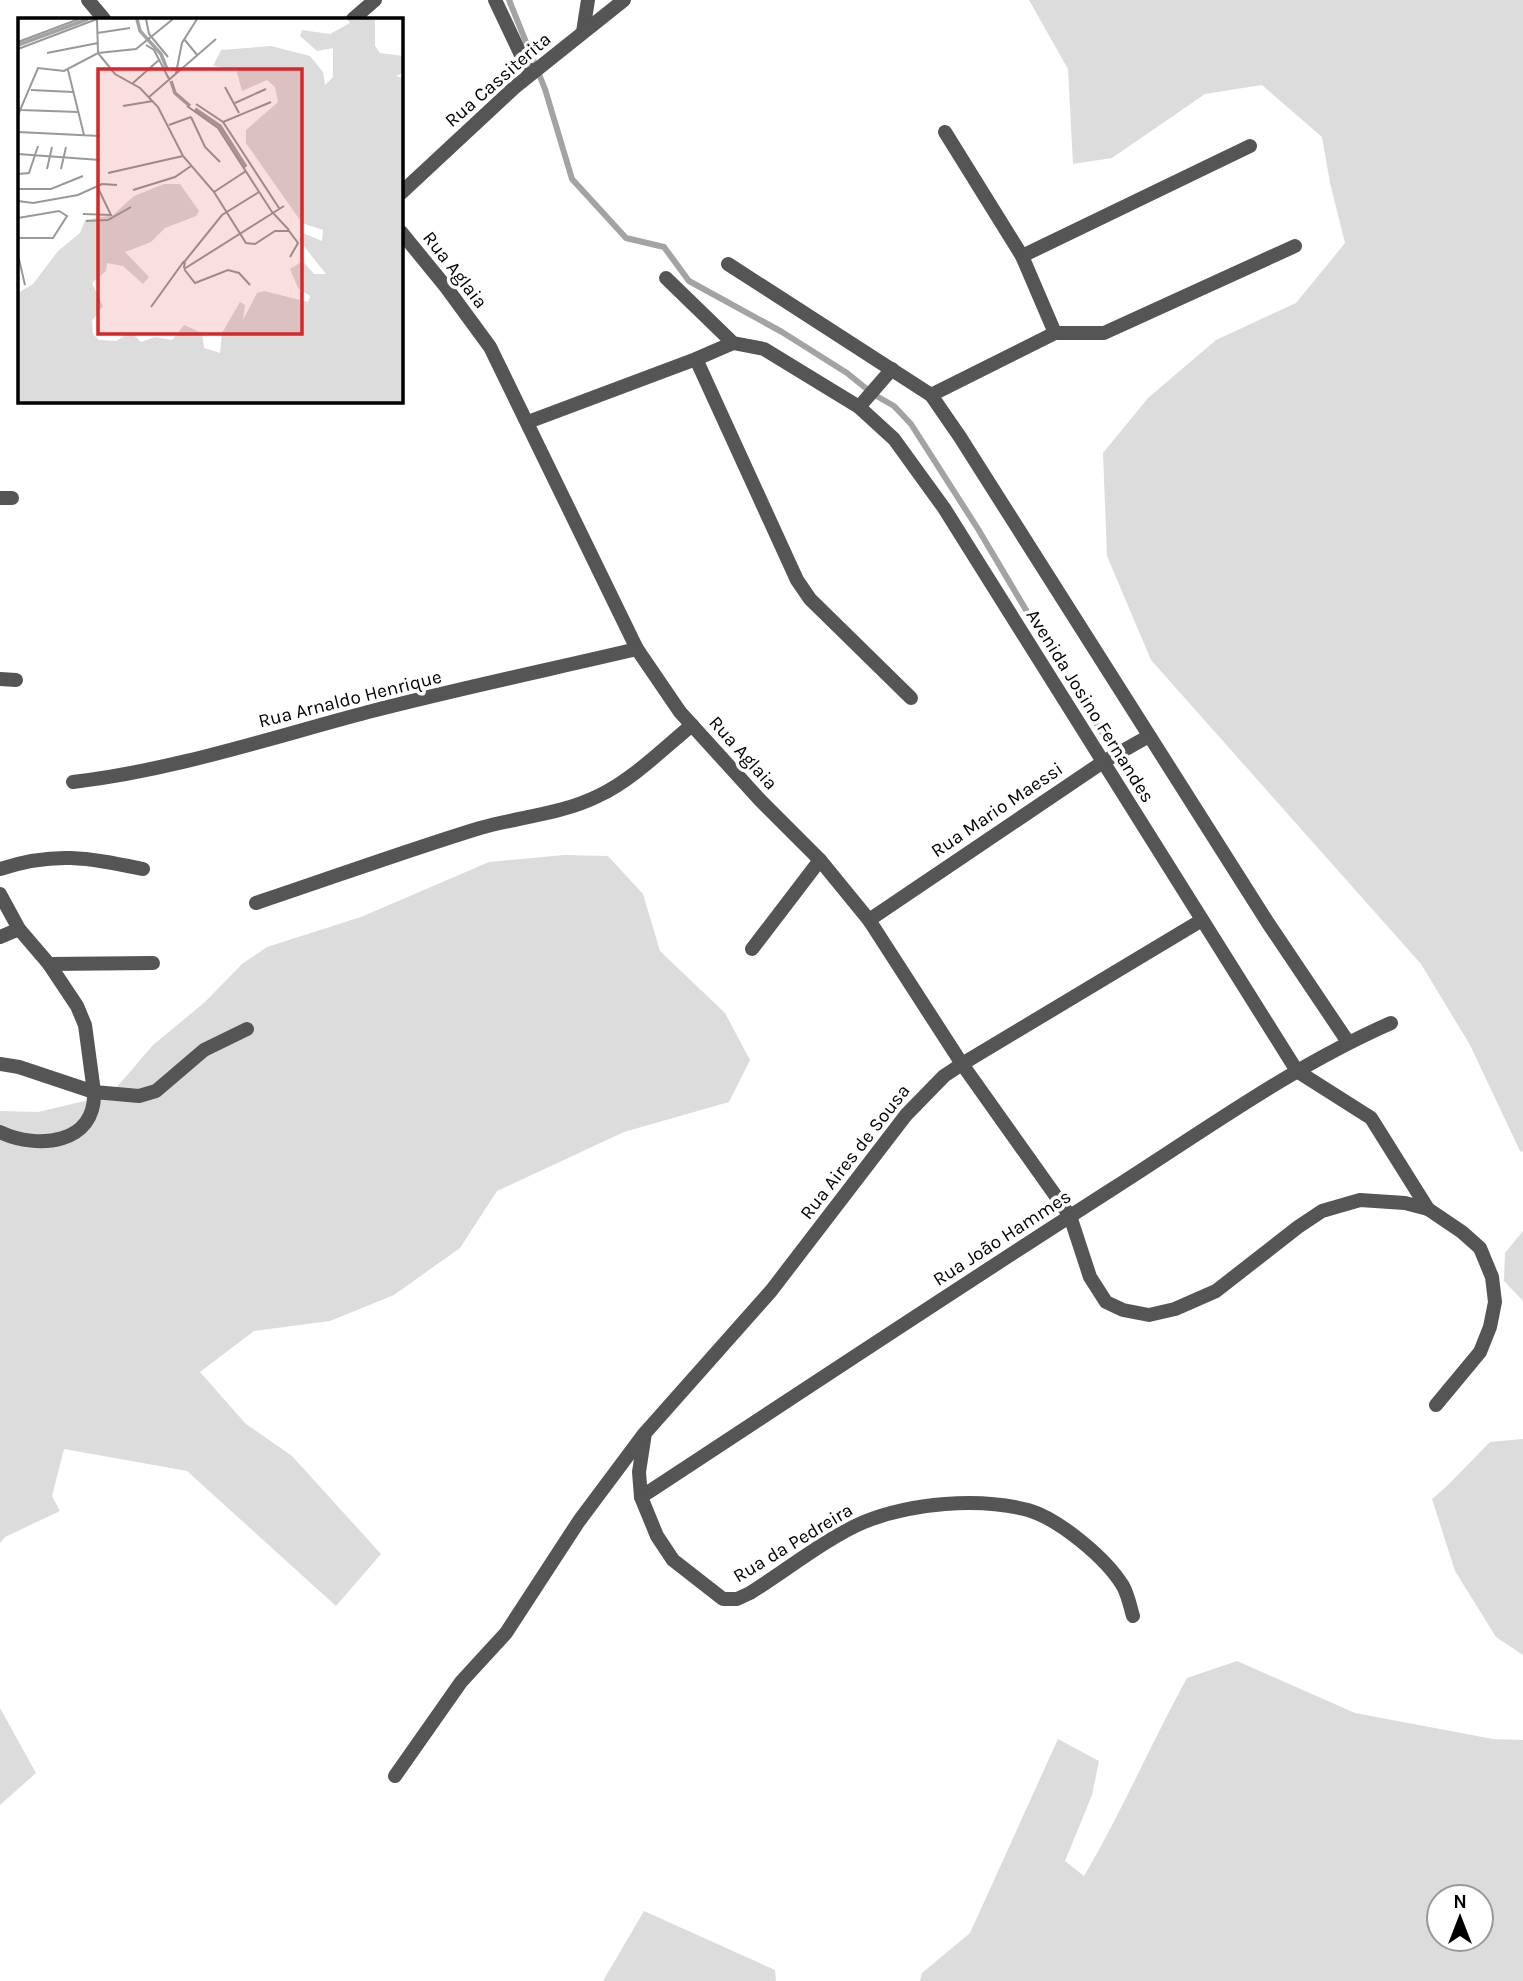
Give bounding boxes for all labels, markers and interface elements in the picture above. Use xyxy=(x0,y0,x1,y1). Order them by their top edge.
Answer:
inset map xyxy=(18,18,402,402)
street label: Rua Cassiterita xyxy=(441,28,555,132)
street label: Rua Aglaia xyxy=(418,227,492,313)
street label: Avenida Josino Fernandes xyxy=(1021,605,1159,807)
street label: Rua Arnaldo Henrique xyxy=(256,666,444,732)
street label: Rua Aglaia xyxy=(704,712,782,794)
street label: Rua Mario Maessi xyxy=(927,758,1067,862)
street label: Rua Aires de Sousa xyxy=(795,1080,915,1224)
street label: Rua João Hammes xyxy=(929,1185,1075,1291)
street label: Rua da Pedreira xyxy=(729,1499,857,1587)
north arrow xyxy=(1425,1883,1495,1953)
text: N xyxy=(1453,1891,1467,1913)

